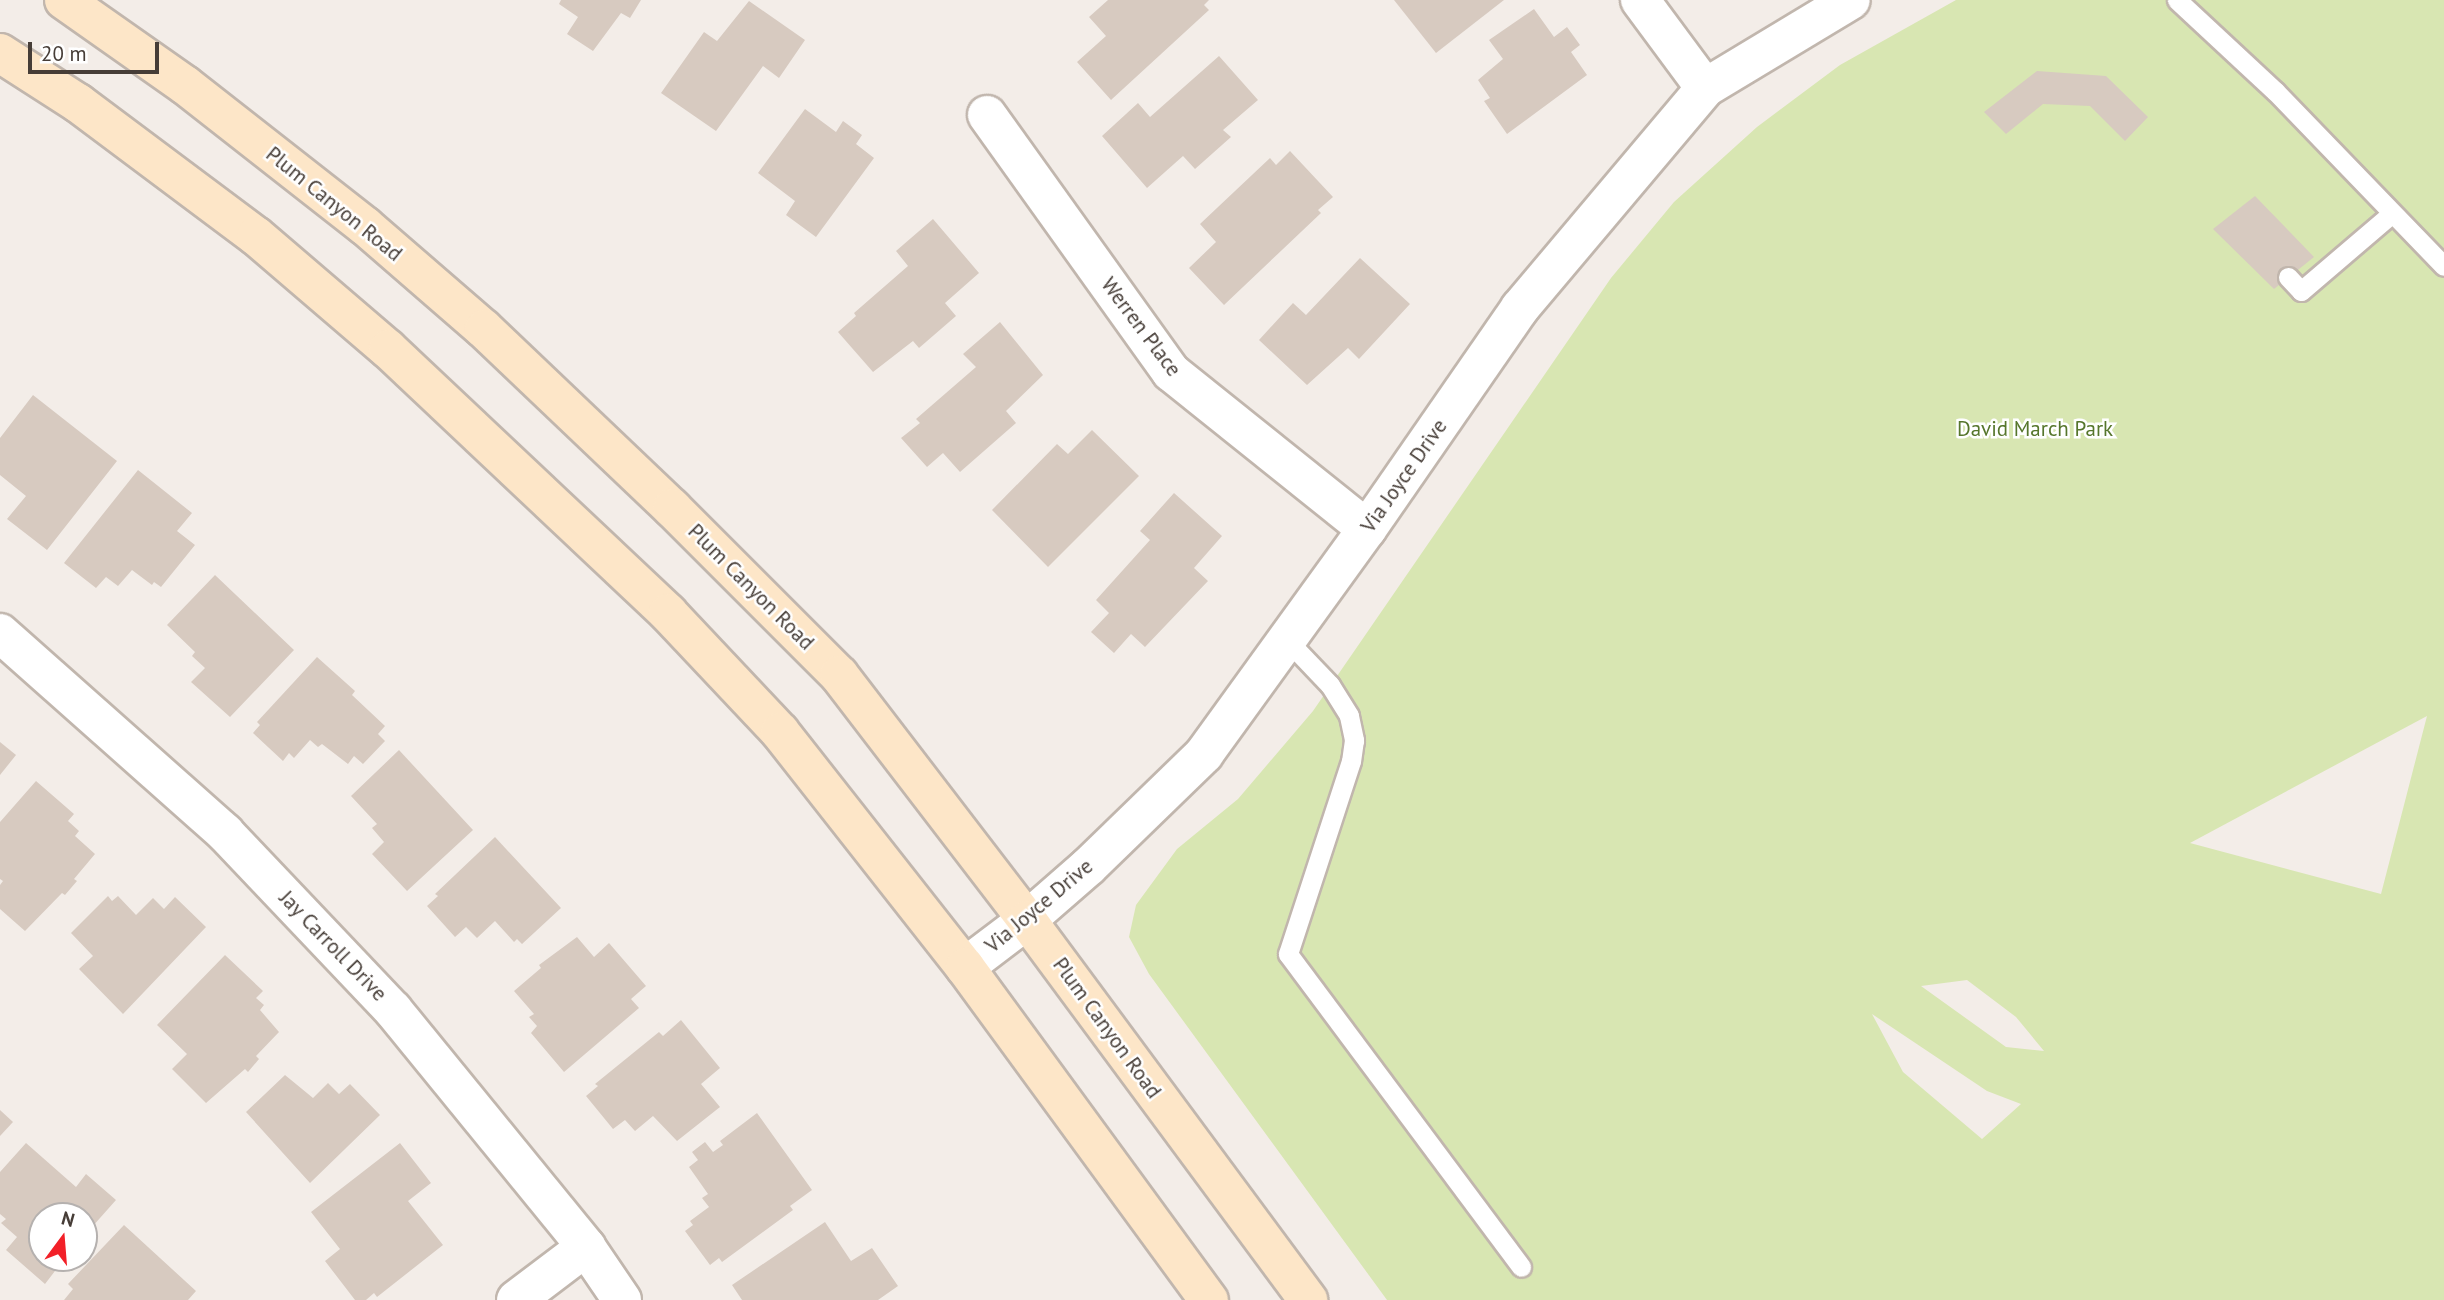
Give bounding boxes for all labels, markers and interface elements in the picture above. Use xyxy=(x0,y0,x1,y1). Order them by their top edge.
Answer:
scale bar xyxy=(32,28,163,72)
text: 20 m xyxy=(41,40,87,67)
street label: Plum Canyon Road xyxy=(261,141,407,267)
street label: Werren Place xyxy=(1096,273,1186,381)
street label: Via Joyce Drive xyxy=(1356,414,1452,538)
park label: David March Park xyxy=(1957,416,2113,442)
street label: Plum Canyon Road xyxy=(683,519,819,655)
street label: Via Joyce Drive xyxy=(980,854,1098,958)
street label: Jay Carroll Drive xyxy=(274,885,392,1007)
street label: Plum Canyon Road xyxy=(1048,953,1166,1103)
north arrow xyxy=(28,1202,98,1272)
text: N xyxy=(59,1205,78,1232)

